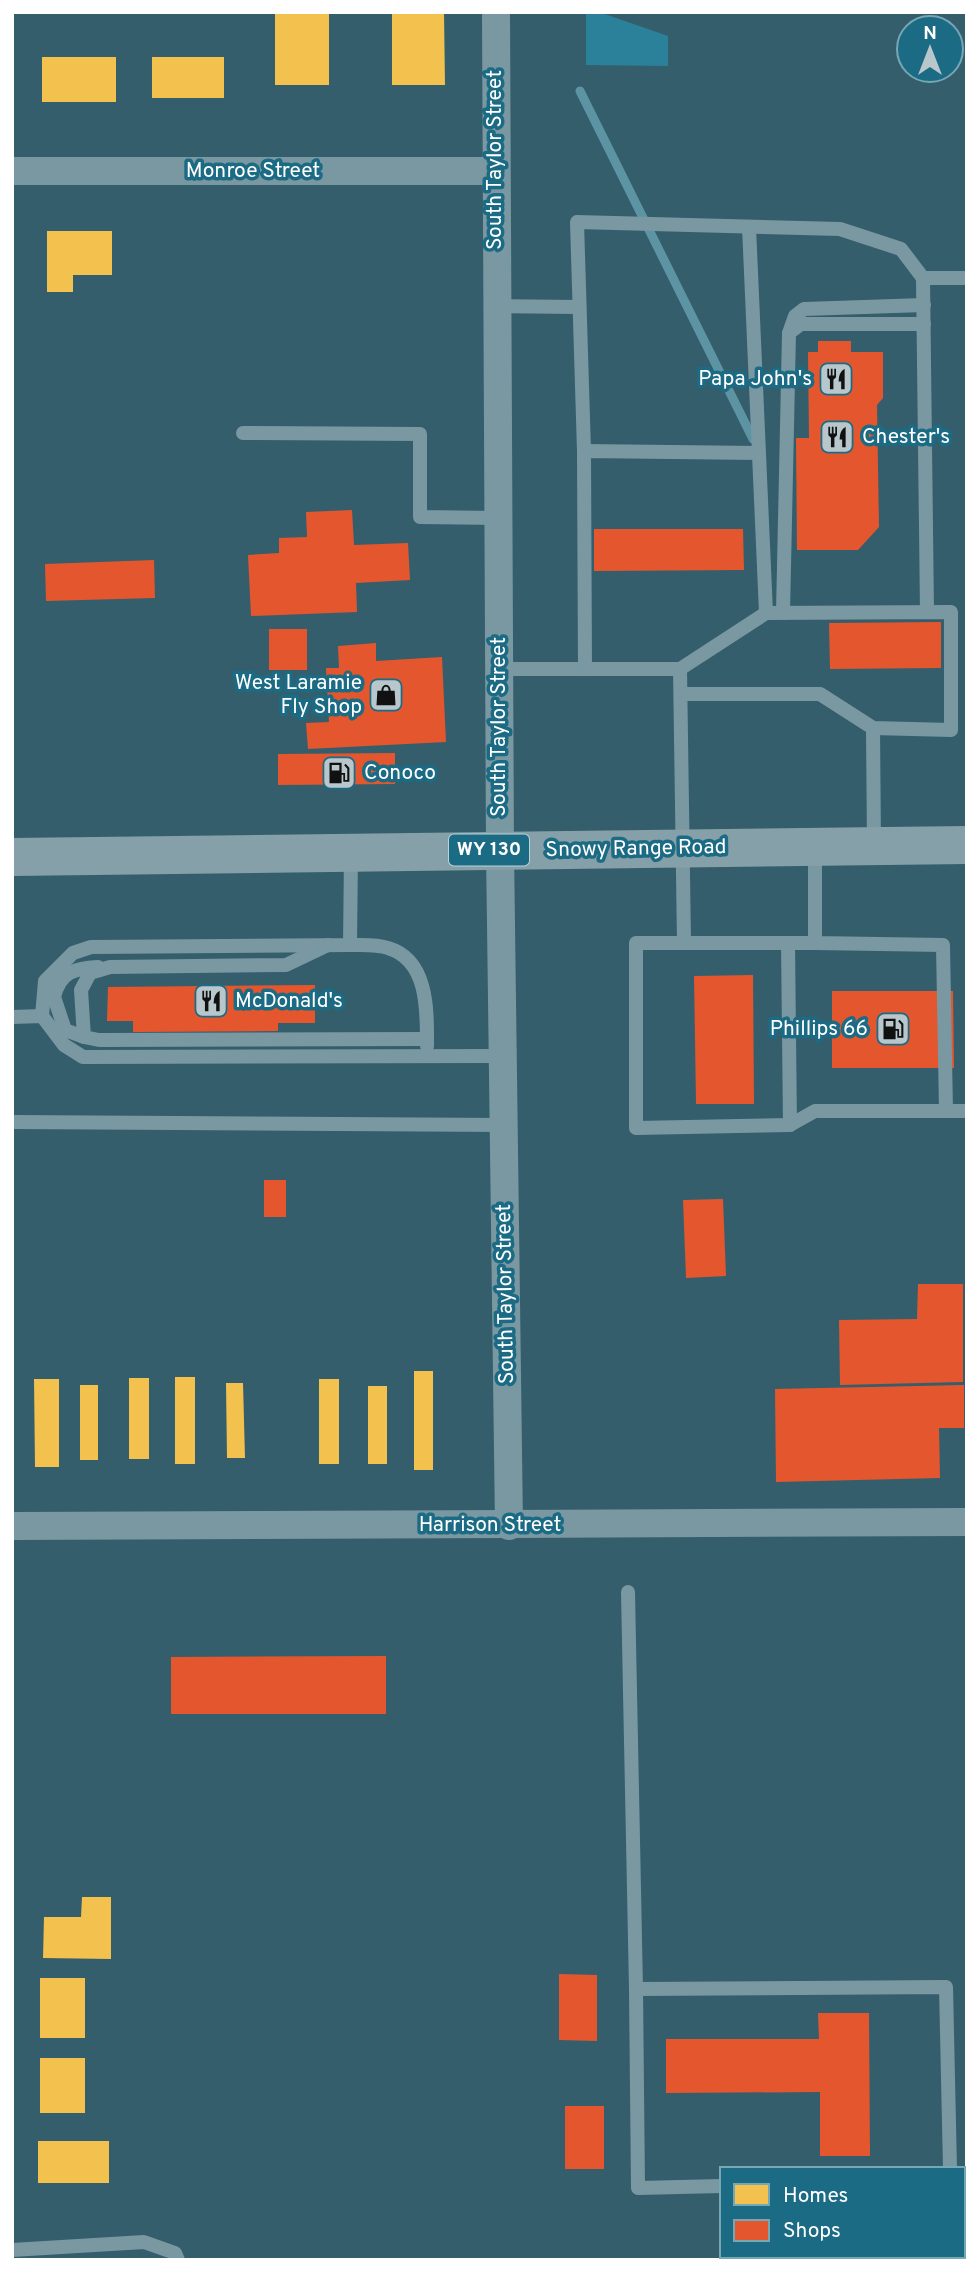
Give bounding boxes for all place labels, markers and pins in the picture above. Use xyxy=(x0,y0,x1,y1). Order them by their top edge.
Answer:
restaurant icon: Papa John's xyxy=(817,360,855,398)
place label: Papa John's xyxy=(698,366,812,393)
restaurant icon: Chester's xyxy=(818,418,856,456)
place label: Chester's xyxy=(862,424,950,451)
place label: West Laramie Fly Shop xyxy=(235,670,362,721)
shop icon: West Laramie Fly Shop xyxy=(367,676,405,714)
fuel station icon: Conoco xyxy=(320,754,358,792)
place label: Conoco xyxy=(364,760,436,787)
restaurant icon: McDonald's xyxy=(192,982,230,1020)
place label: McDonald's xyxy=(235,988,343,1015)
fuel station icon: Phillips 66 xyxy=(874,1010,912,1048)
place label: Phillips 66 xyxy=(770,1016,868,1043)

